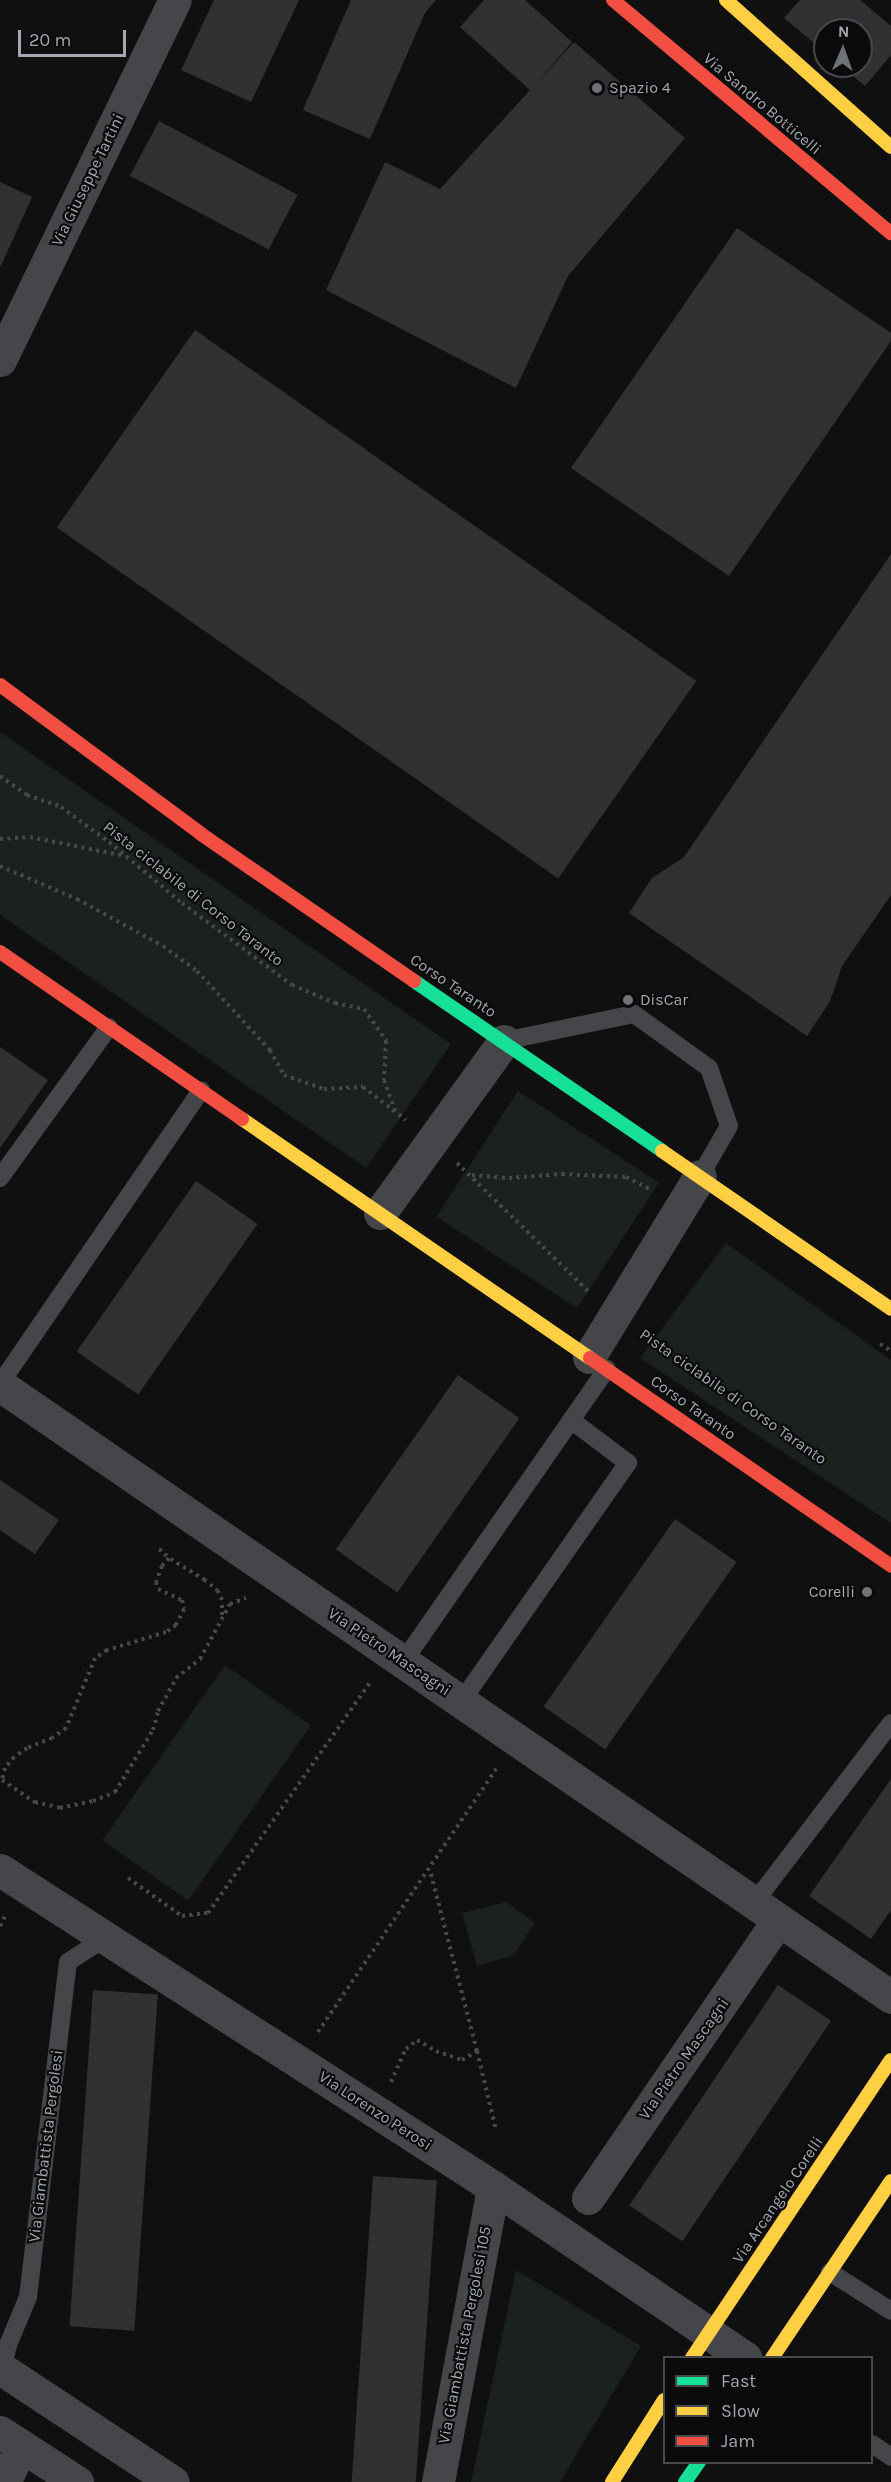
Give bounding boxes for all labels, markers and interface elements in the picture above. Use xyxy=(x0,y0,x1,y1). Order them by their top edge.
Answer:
scale bar xyxy=(21,18,129,56)
north arrow xyxy=(813,18,873,78)
text: N xyxy=(837,22,850,41)
text: 20 m xyxy=(29,29,71,51)
street label: Via Sandro Botticelli xyxy=(699,49,825,159)
place label: Spazio 4 xyxy=(609,78,671,98)
marker: Spazio 4 xyxy=(590,81,604,95)
street label: Via Giuseppe Tartini xyxy=(48,111,128,249)
street label: Pista ciclabile di Corso Taranto xyxy=(99,818,287,970)
street label: Corso Taranto xyxy=(406,950,500,1022)
place label: DisCar xyxy=(640,990,688,1010)
marker: DisCar xyxy=(621,993,635,1007)
street label: Pista ciclabile di Corso Taranto xyxy=(636,1325,830,1469)
street label: Corso Taranto xyxy=(647,1372,739,1444)
place label: Corelli xyxy=(809,1582,855,1602)
marker: Corelli xyxy=(860,1585,874,1599)
street label: Via Pietro Mascagni xyxy=(324,1604,454,1700)
street label: Via Pietro Mascagni xyxy=(635,1995,733,2123)
street label: Via Giambattista Pergolesi xyxy=(25,2049,67,2243)
street label: Via Lorenzo Perosi xyxy=(315,2067,435,2155)
street label: Via Arcangelo Corelli xyxy=(728,2133,828,2267)
street label: Via Giambattista Pergolesi 105 xyxy=(434,2225,496,2445)
legend xyxy=(663,2356,873,2464)
text: Fast xyxy=(721,2370,756,2392)
text: Slow xyxy=(721,2400,760,2422)
text: Jam xyxy=(721,2430,755,2452)

